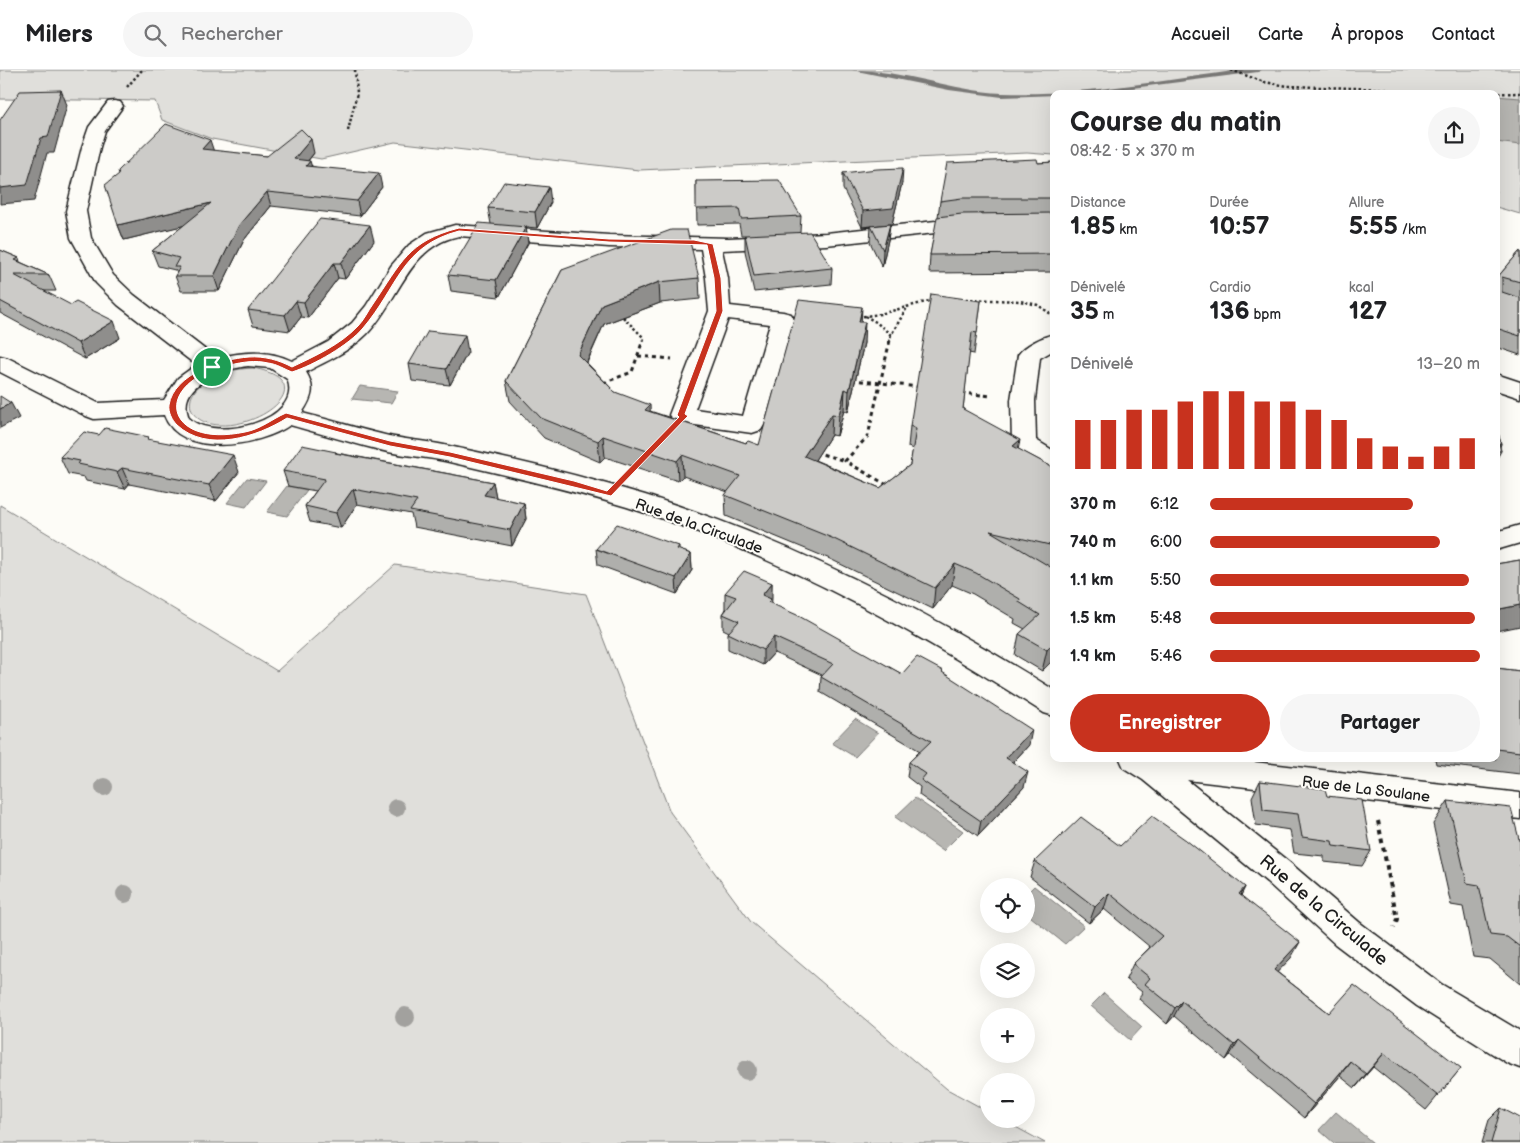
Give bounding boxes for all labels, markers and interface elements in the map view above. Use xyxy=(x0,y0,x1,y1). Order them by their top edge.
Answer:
search box xyxy=(123,12,473,57)
text: Milers xyxy=(25,20,93,49)
icon: search xyxy=(141,21,169,49)
text: Rechercher xyxy=(181,23,283,46)
text: Accueil xyxy=(1171,24,1230,45)
text: Carte xyxy=(1258,24,1303,45)
text: À propos xyxy=(1331,24,1404,45)
text: Contact xyxy=(1432,24,1495,45)
text: Course du matin xyxy=(1070,106,1282,139)
button: share xyxy=(1428,107,1480,159)
text: 08:42 · 5 × 370 m xyxy=(1070,142,1195,161)
text: Distance xyxy=(1070,194,1126,211)
text: Durée xyxy=(1209,194,1249,211)
text: Allure xyxy=(1349,194,1384,211)
text: 1.85 xyxy=(1070,211,1115,242)
text: 10:57 xyxy=(1209,211,1270,242)
text: 5:55 xyxy=(1349,211,1398,242)
text: km xyxy=(1115,221,1138,238)
text: /km xyxy=(1398,221,1426,238)
text: Dénivelé xyxy=(1070,279,1125,296)
text: Cardio xyxy=(1209,279,1251,296)
text: kcal xyxy=(1349,279,1374,296)
text: 35 xyxy=(1070,296,1099,327)
text: 136 xyxy=(1209,296,1250,327)
text: 127 xyxy=(1349,296,1387,327)
text: m xyxy=(1099,306,1114,323)
text: bpm xyxy=(1250,306,1281,323)
pin xyxy=(191,346,233,388)
icon: arrive xyxy=(198,353,226,381)
text: Dénivelé xyxy=(1070,355,1133,374)
text: 13–20 m xyxy=(1417,355,1480,374)
street label: Rue de la Circulade xyxy=(633,495,765,558)
text: 370 m xyxy=(1070,495,1116,514)
text: 6:12 xyxy=(1150,495,1179,514)
text: 740 m xyxy=(1070,533,1116,552)
text: 6:00 xyxy=(1150,533,1182,552)
text: 1.1 km xyxy=(1070,571,1113,590)
text: 5:50 xyxy=(1150,571,1181,590)
text: 1.5 km xyxy=(1070,609,1116,628)
text: 5:48 xyxy=(1150,609,1182,628)
text: 1.9 km xyxy=(1070,647,1116,666)
text: 5:46 xyxy=(1150,647,1182,666)
button: Enregistrer xyxy=(1070,694,1270,752)
button: Partager xyxy=(1280,694,1480,752)
street label: Rue de La Soulane xyxy=(1301,772,1431,807)
street label: Rue de la Circulade xyxy=(1255,851,1392,970)
map controls xyxy=(980,878,1035,1128)
button: locate xyxy=(980,878,1035,933)
button: layers xyxy=(980,943,1035,998)
button: + xyxy=(980,1008,1035,1063)
button: − xyxy=(980,1073,1035,1128)

